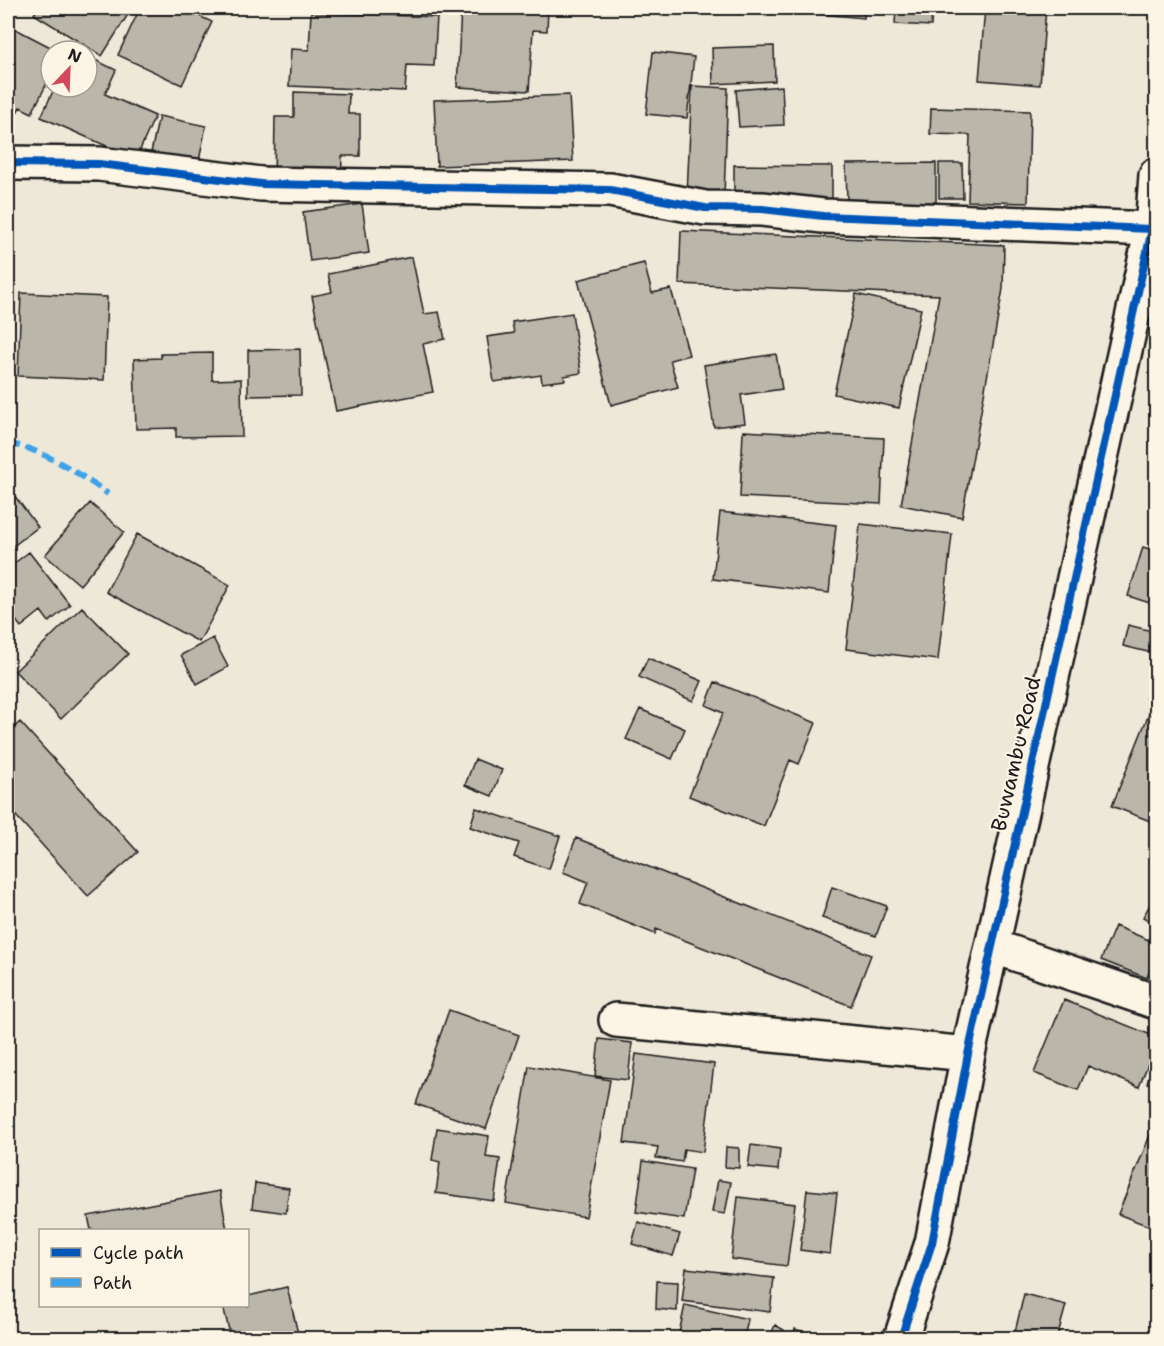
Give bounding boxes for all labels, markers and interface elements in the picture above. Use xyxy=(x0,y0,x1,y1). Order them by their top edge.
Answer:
north arrow xyxy=(39,39,99,99)
text: N xyxy=(65,44,85,68)
street label: Buwambu Road xyxy=(985,674,1047,834)
legend xyxy=(39,1229,249,1307)
text: Cycle path xyxy=(93,1241,184,1265)
text: Path xyxy=(93,1271,132,1295)

